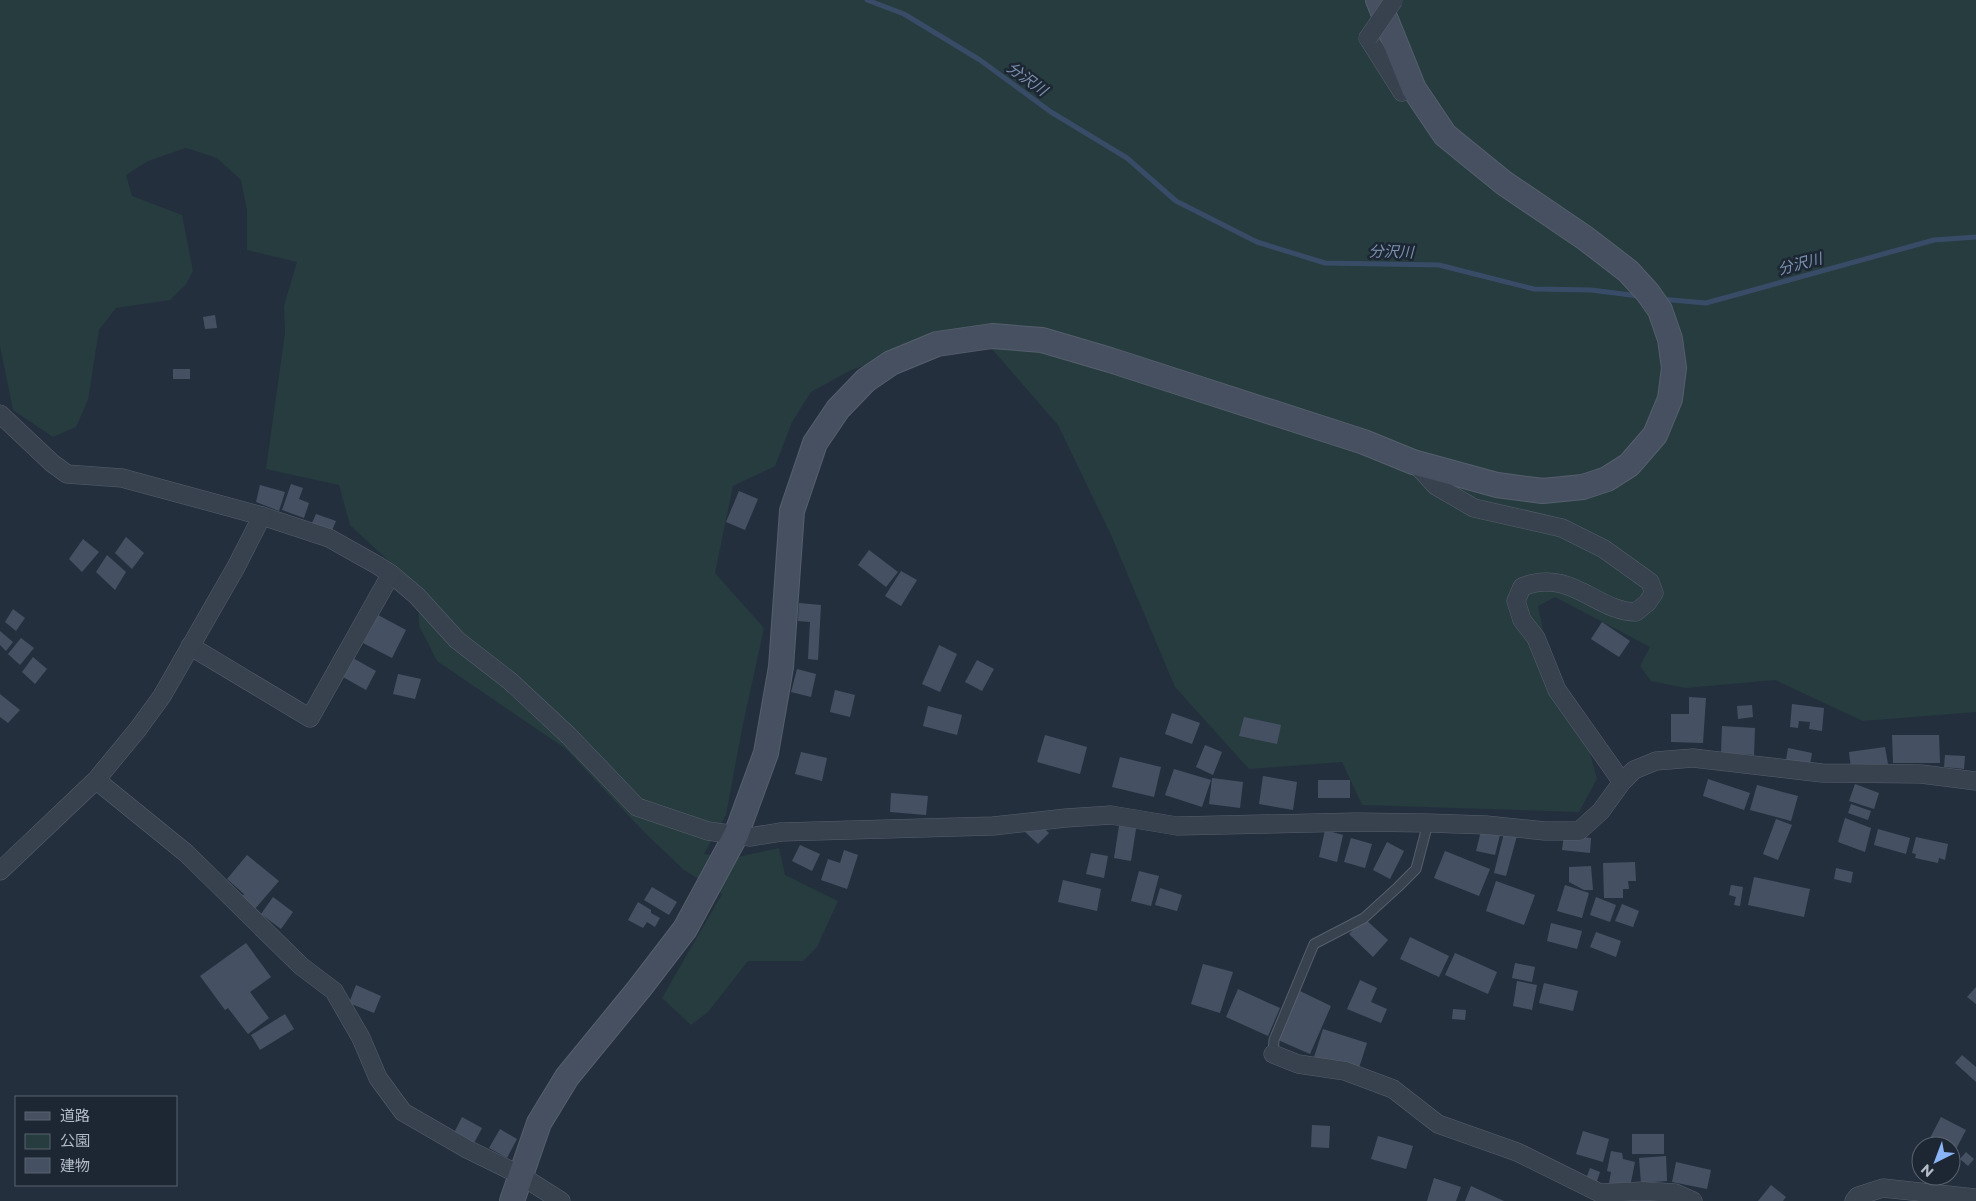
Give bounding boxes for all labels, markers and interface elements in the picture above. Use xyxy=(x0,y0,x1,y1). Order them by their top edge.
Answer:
water label: 分沢川 xyxy=(1004,58,1053,101)
water label: 分沢川 xyxy=(1368,242,1416,261)
water label: 分沢川 xyxy=(1776,248,1826,279)
legend xyxy=(15,1096,178,1186)
text: 道路 xyxy=(60,1106,90,1125)
text: 公園 xyxy=(60,1131,90,1150)
north arrow xyxy=(1911,1136,1961,1186)
text: 建物 xyxy=(60,1156,90,1175)
text: N xyxy=(1917,1160,1938,1181)

